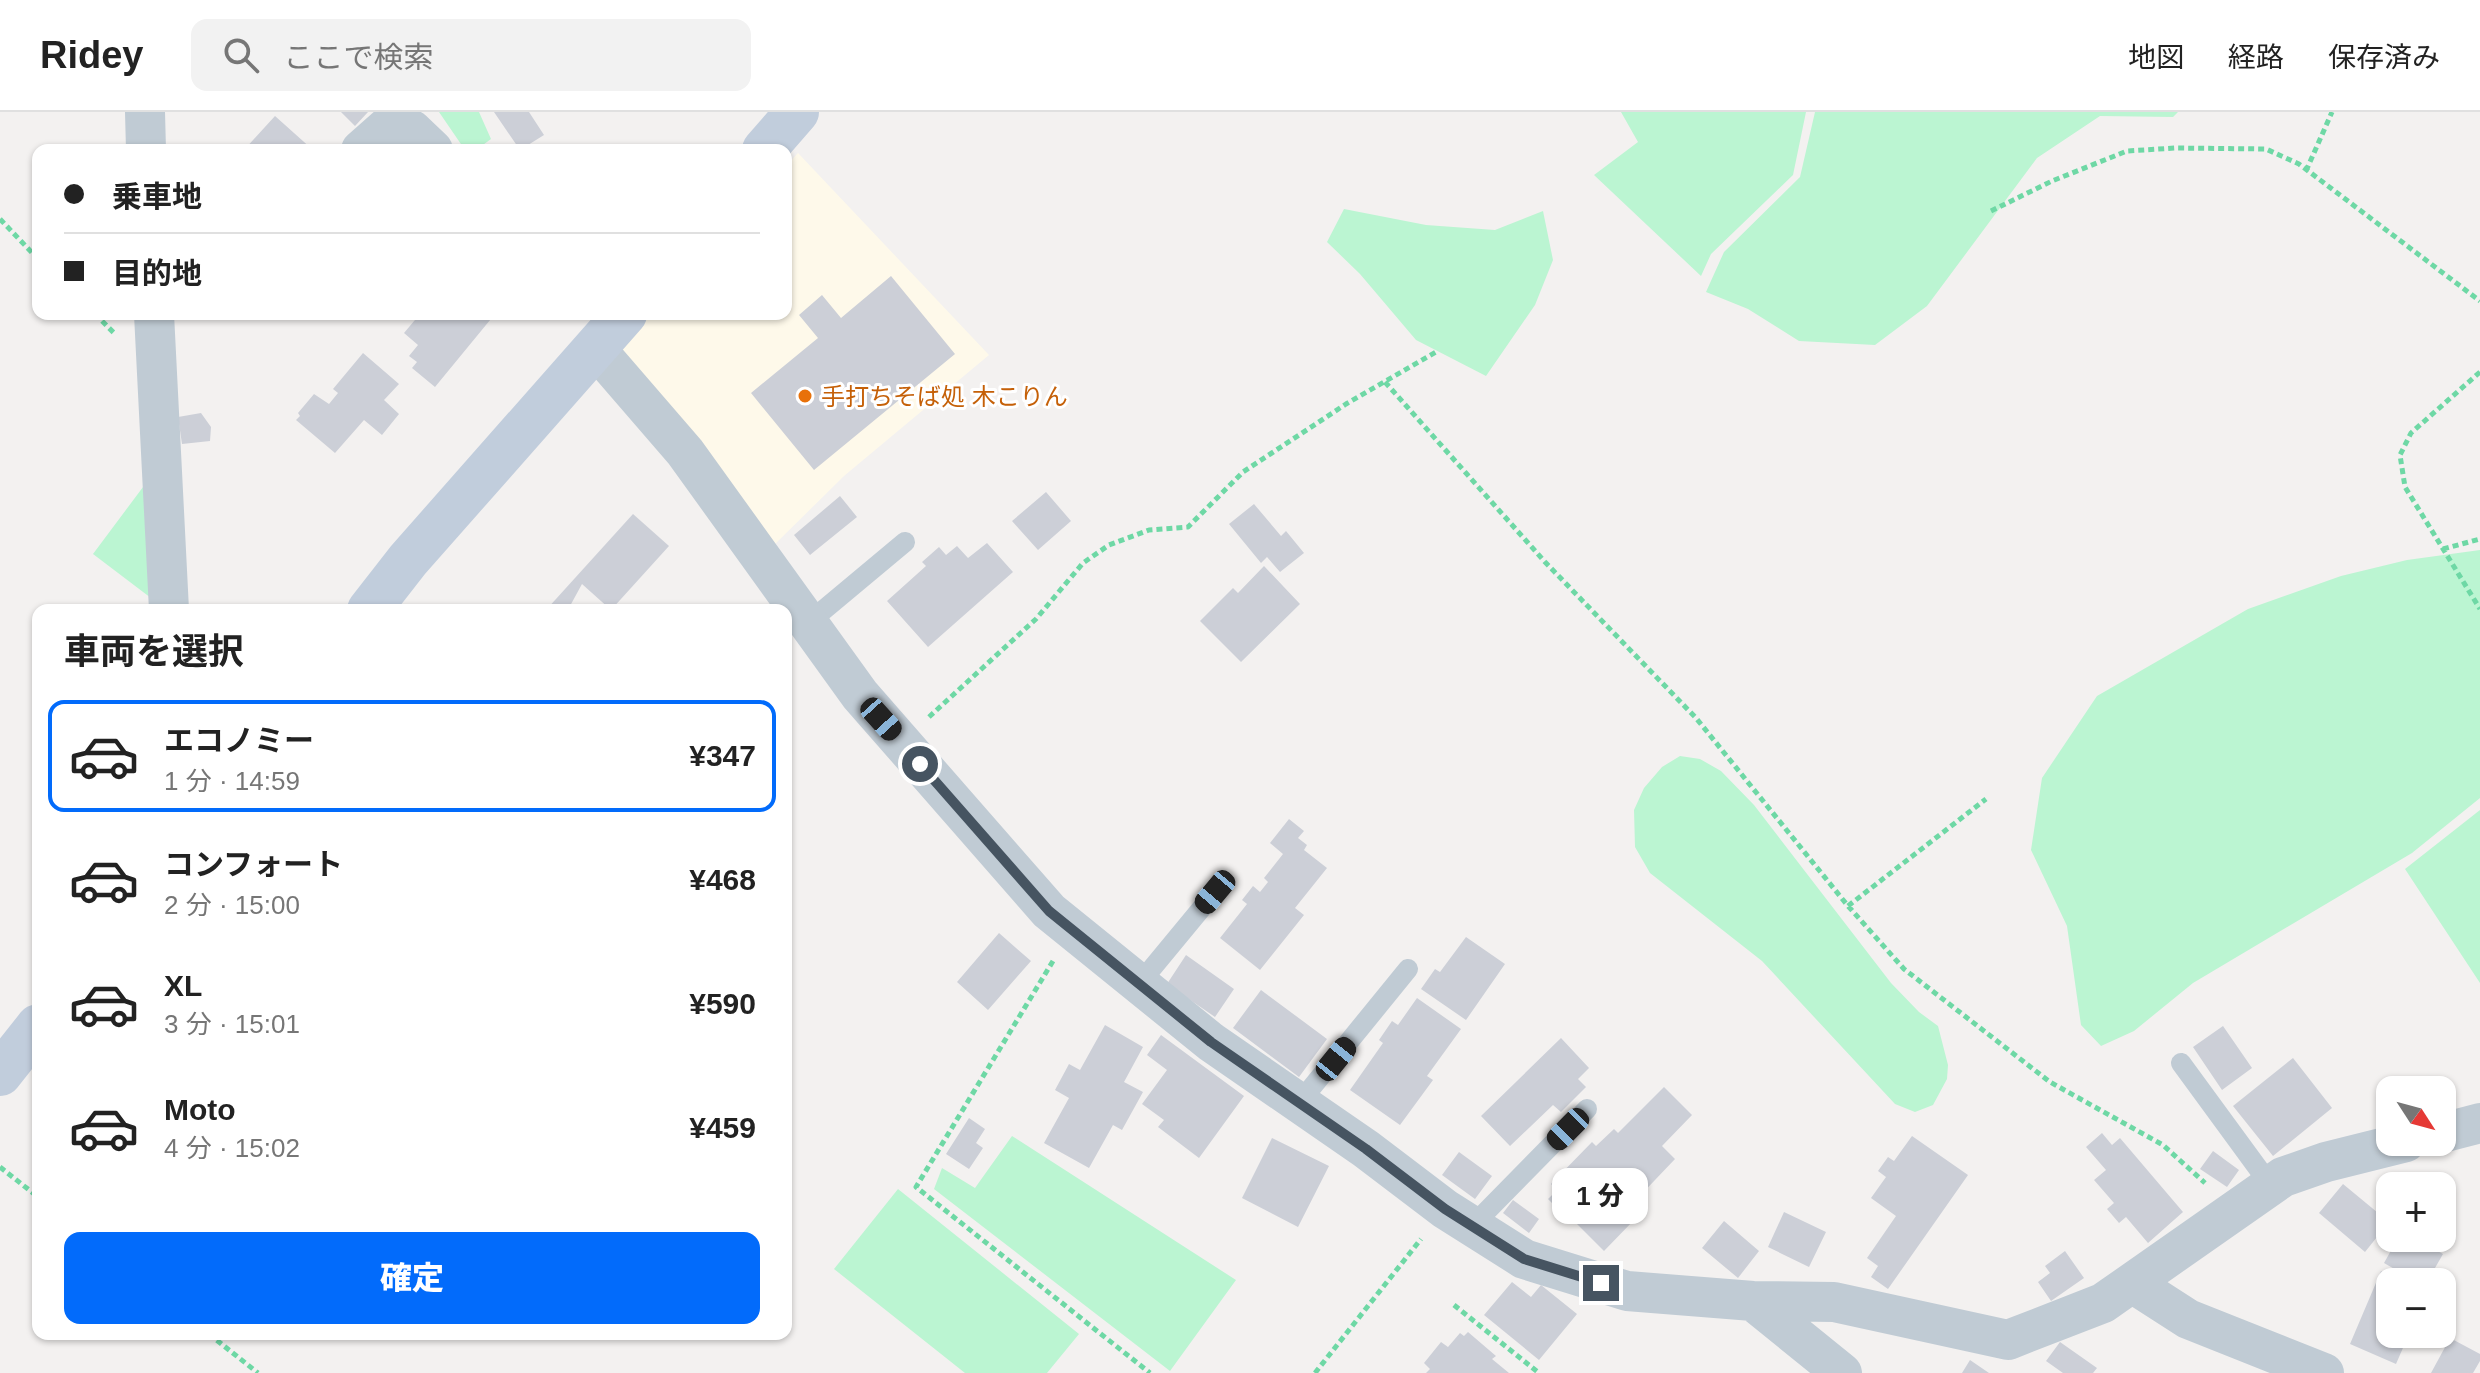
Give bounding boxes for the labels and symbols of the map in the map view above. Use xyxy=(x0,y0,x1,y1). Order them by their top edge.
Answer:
place label: 手打ちそば処 木こりん xyxy=(821,383,1068,410)
marker: 手打ちそば処 木こりん xyxy=(796,387,814,405)
car xyxy=(856,693,906,745)
route start xyxy=(902,746,938,782)
car xyxy=(1190,866,1240,918)
car xyxy=(1312,1033,1360,1085)
north arrow xyxy=(2376,1076,2456,1156)
car xyxy=(1543,1104,1593,1154)
callout: 1 分 xyxy=(1553,1167,1649,1223)
route end xyxy=(1583,1265,1619,1301)

